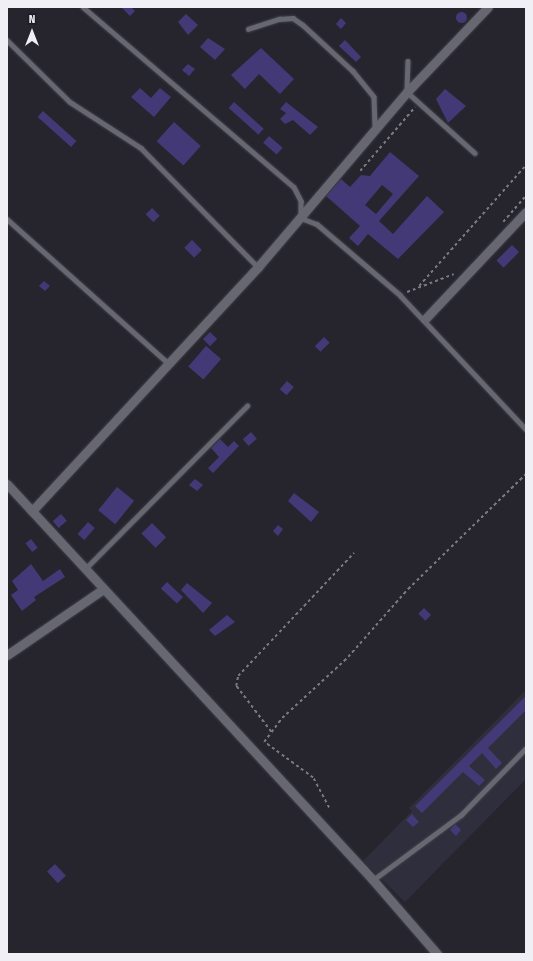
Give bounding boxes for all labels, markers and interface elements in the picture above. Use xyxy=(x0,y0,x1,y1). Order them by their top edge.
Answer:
north arrow xyxy=(12,12,52,52)
text: N xyxy=(29,13,35,26)

